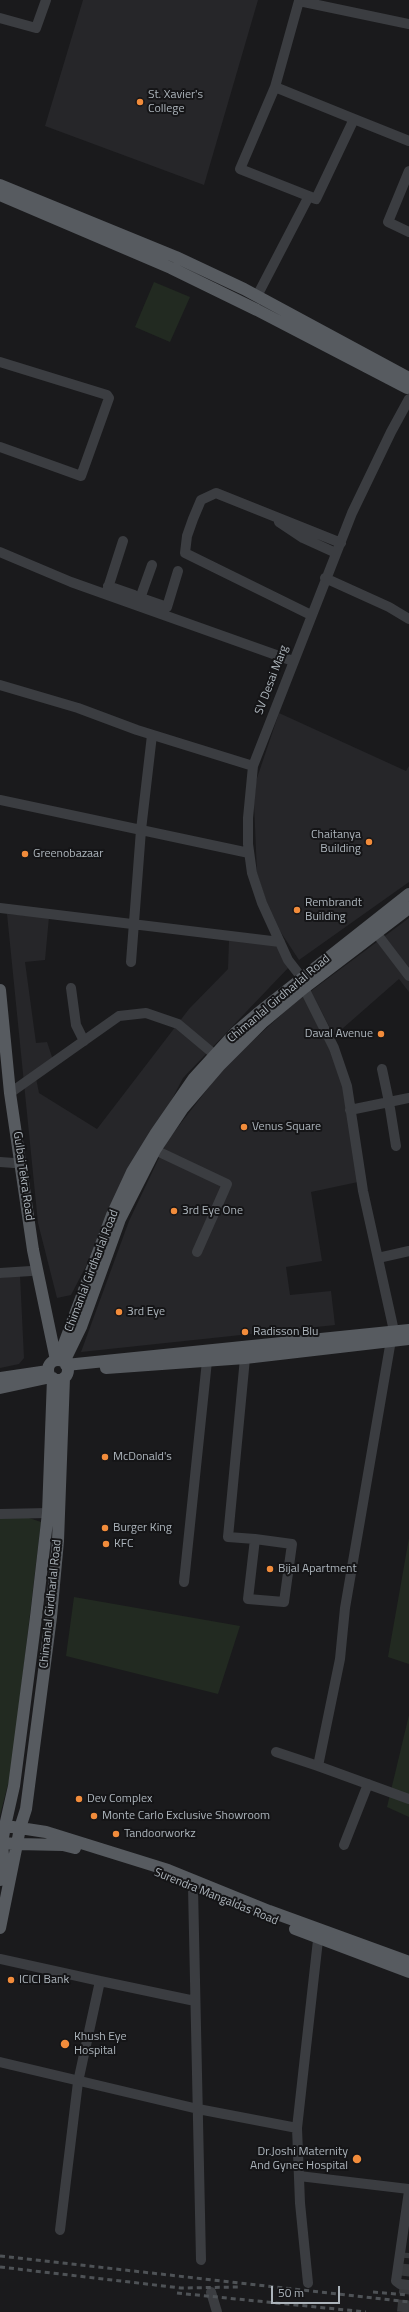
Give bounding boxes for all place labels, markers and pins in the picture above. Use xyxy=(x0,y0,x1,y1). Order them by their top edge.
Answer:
place label: St. Xavier's College xyxy=(148,88,203,116)
marker: St. Xavier's College xyxy=(135,97,145,107)
place label: Chaitanya Building xyxy=(311,828,361,856)
marker: Chaitanya Building xyxy=(364,837,374,847)
place label: Greenobazaar xyxy=(33,847,103,861)
marker: Greenobazaar xyxy=(20,849,30,859)
place label: Rembrandt Building xyxy=(305,896,362,924)
marker: Rembrandt Building xyxy=(292,905,302,915)
place label: Daval Avenue xyxy=(305,1027,373,1041)
marker: Daval Avenue xyxy=(376,1029,386,1039)
place label: Venus Square xyxy=(252,1120,321,1134)
marker: Venus Square xyxy=(239,1122,249,1132)
place label: 3rd Eye One xyxy=(182,1204,243,1218)
marker: 3rd Eye One xyxy=(169,1206,179,1216)
place label: 3rd Eye xyxy=(127,1305,165,1319)
marker: 3rd Eye xyxy=(114,1307,124,1317)
place label: Radisson Blu xyxy=(253,1325,318,1339)
marker: Radisson Blu xyxy=(240,1327,250,1337)
place label: McDonald's xyxy=(113,1450,172,1464)
marker: McDonald's xyxy=(100,1452,110,1462)
place label: Burger King xyxy=(113,1521,172,1535)
marker: Burger King xyxy=(100,1523,110,1533)
place label: KFC xyxy=(114,1537,134,1551)
marker: KFC xyxy=(101,1539,111,1549)
place label: Bijal Apartment xyxy=(278,1562,357,1576)
marker: Bijal Apartment xyxy=(265,1564,275,1574)
place label: Dev Complex xyxy=(87,1792,152,1806)
marker: Dev Complex xyxy=(74,1794,84,1804)
place label: Monte Carlo Exclusive Showroom xyxy=(102,1809,270,1823)
marker: Monte Carlo Exclusive Showroom xyxy=(89,1811,99,1821)
place label: Tandoorworkz xyxy=(124,1827,196,1841)
marker: Tandoorworkz xyxy=(111,1829,121,1839)
place label: ICICI Bank xyxy=(19,1973,69,1987)
marker: ICICI Bank xyxy=(6,1975,16,1985)
place label: Khush Eye Hospital xyxy=(74,2030,127,2058)
marker: Khush Eye Hospital xyxy=(59,2038,71,2050)
place label: Dr.Joshi Maternity And Gynec Hospital xyxy=(250,2145,348,2173)
marker: Dr.Joshi Maternity And Gynec Hospital xyxy=(351,2153,363,2165)

